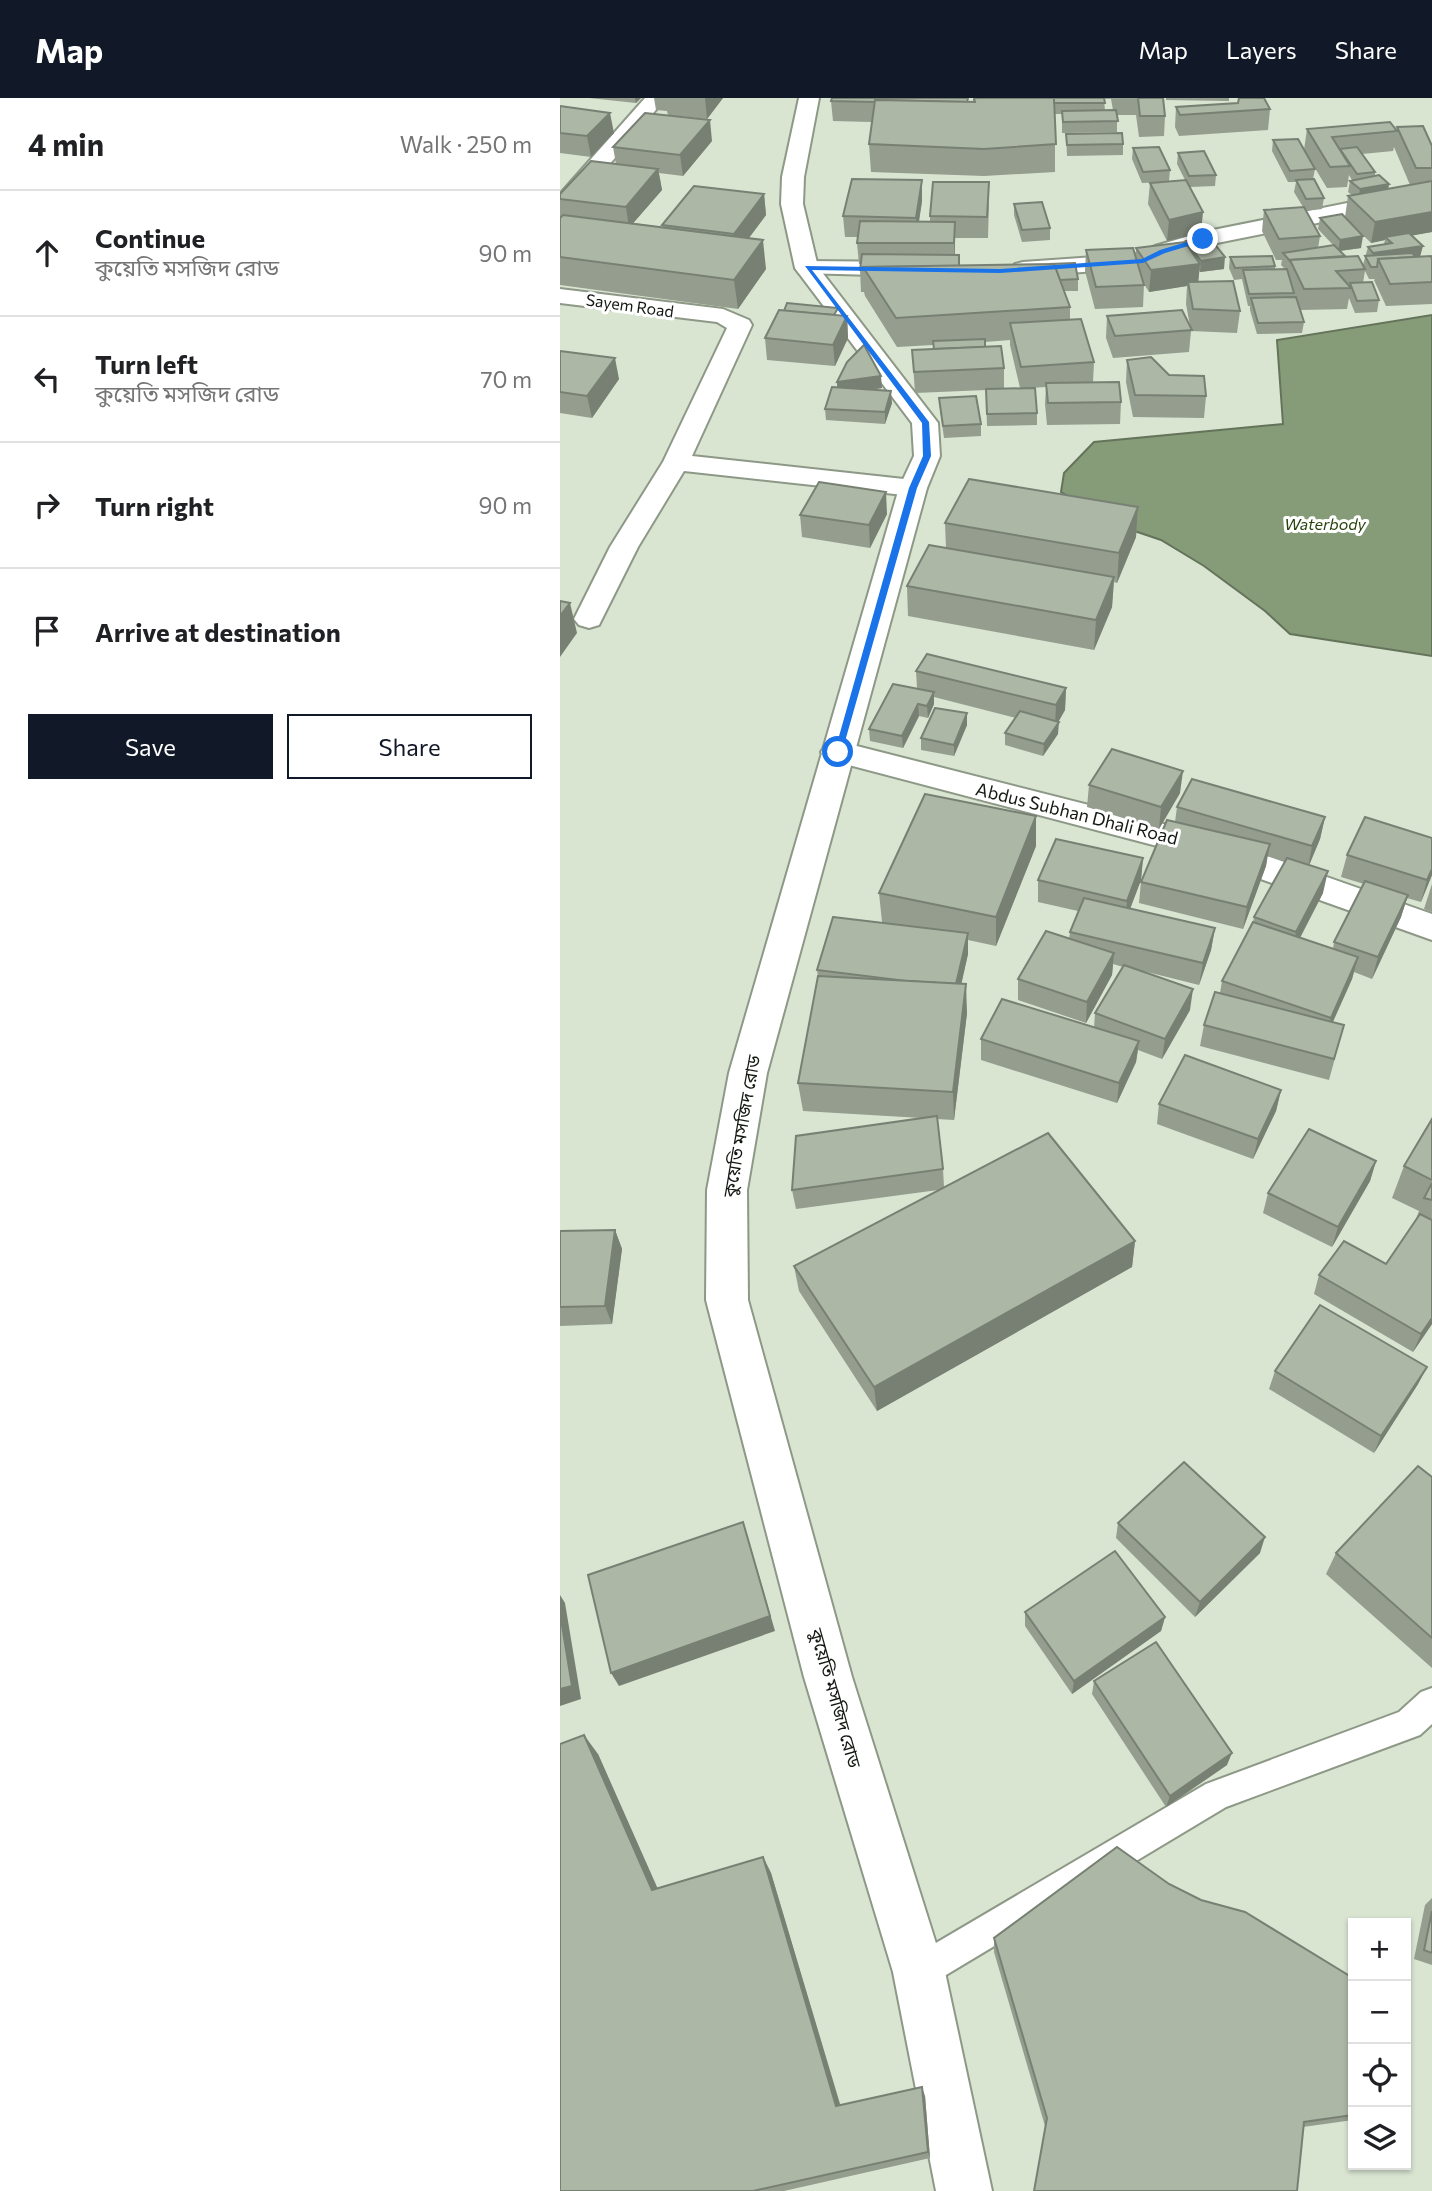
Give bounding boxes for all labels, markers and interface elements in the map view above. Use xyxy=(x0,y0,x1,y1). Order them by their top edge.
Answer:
text: Map xyxy=(35,29,103,70)
text: Map xyxy=(1139,35,1188,64)
text: Layers xyxy=(1226,35,1297,64)
text: Share xyxy=(1335,35,1397,64)
text: 4 min xyxy=(28,125,104,162)
text: Walk · 250 m xyxy=(400,130,532,158)
text: Continue xyxy=(95,222,205,253)
route end xyxy=(1187,223,1218,254)
icon: ahead xyxy=(28,234,66,272)
text: 90 m xyxy=(479,239,532,267)
text: কুয়েতি মসজিদ রোড xyxy=(95,253,279,281)
street label: Sayem Road xyxy=(585,289,675,321)
text: Turn left xyxy=(95,348,198,379)
icon: left xyxy=(28,360,66,398)
text: 70 m xyxy=(480,365,532,393)
text: কুয়েতি মসজিদ রোড xyxy=(95,379,279,407)
icon: right xyxy=(28,486,66,524)
text: Turn right xyxy=(95,490,214,521)
text: 90 m xyxy=(479,491,532,519)
water label: Waterbody xyxy=(1284,514,1367,533)
icon: arrive xyxy=(28,612,66,650)
text: Arrive at destination xyxy=(95,616,341,647)
button: Save xyxy=(28,714,273,779)
button: Share xyxy=(287,714,532,779)
route start xyxy=(822,736,853,767)
street label: Abdus Subhan Dhali Road xyxy=(974,777,1180,849)
street label: কুয়েতি মসজিদ রোড xyxy=(717,1053,765,1200)
street label: কুয়েতি মসজিদ রোড xyxy=(804,1625,866,1771)
map controls xyxy=(1348,1918,1411,2170)
button: + xyxy=(1348,1918,1411,1981)
button: − xyxy=(1348,1981,1411,2044)
button: locate xyxy=(1348,2044,1411,2107)
button: layers xyxy=(1348,2107,1411,2170)

